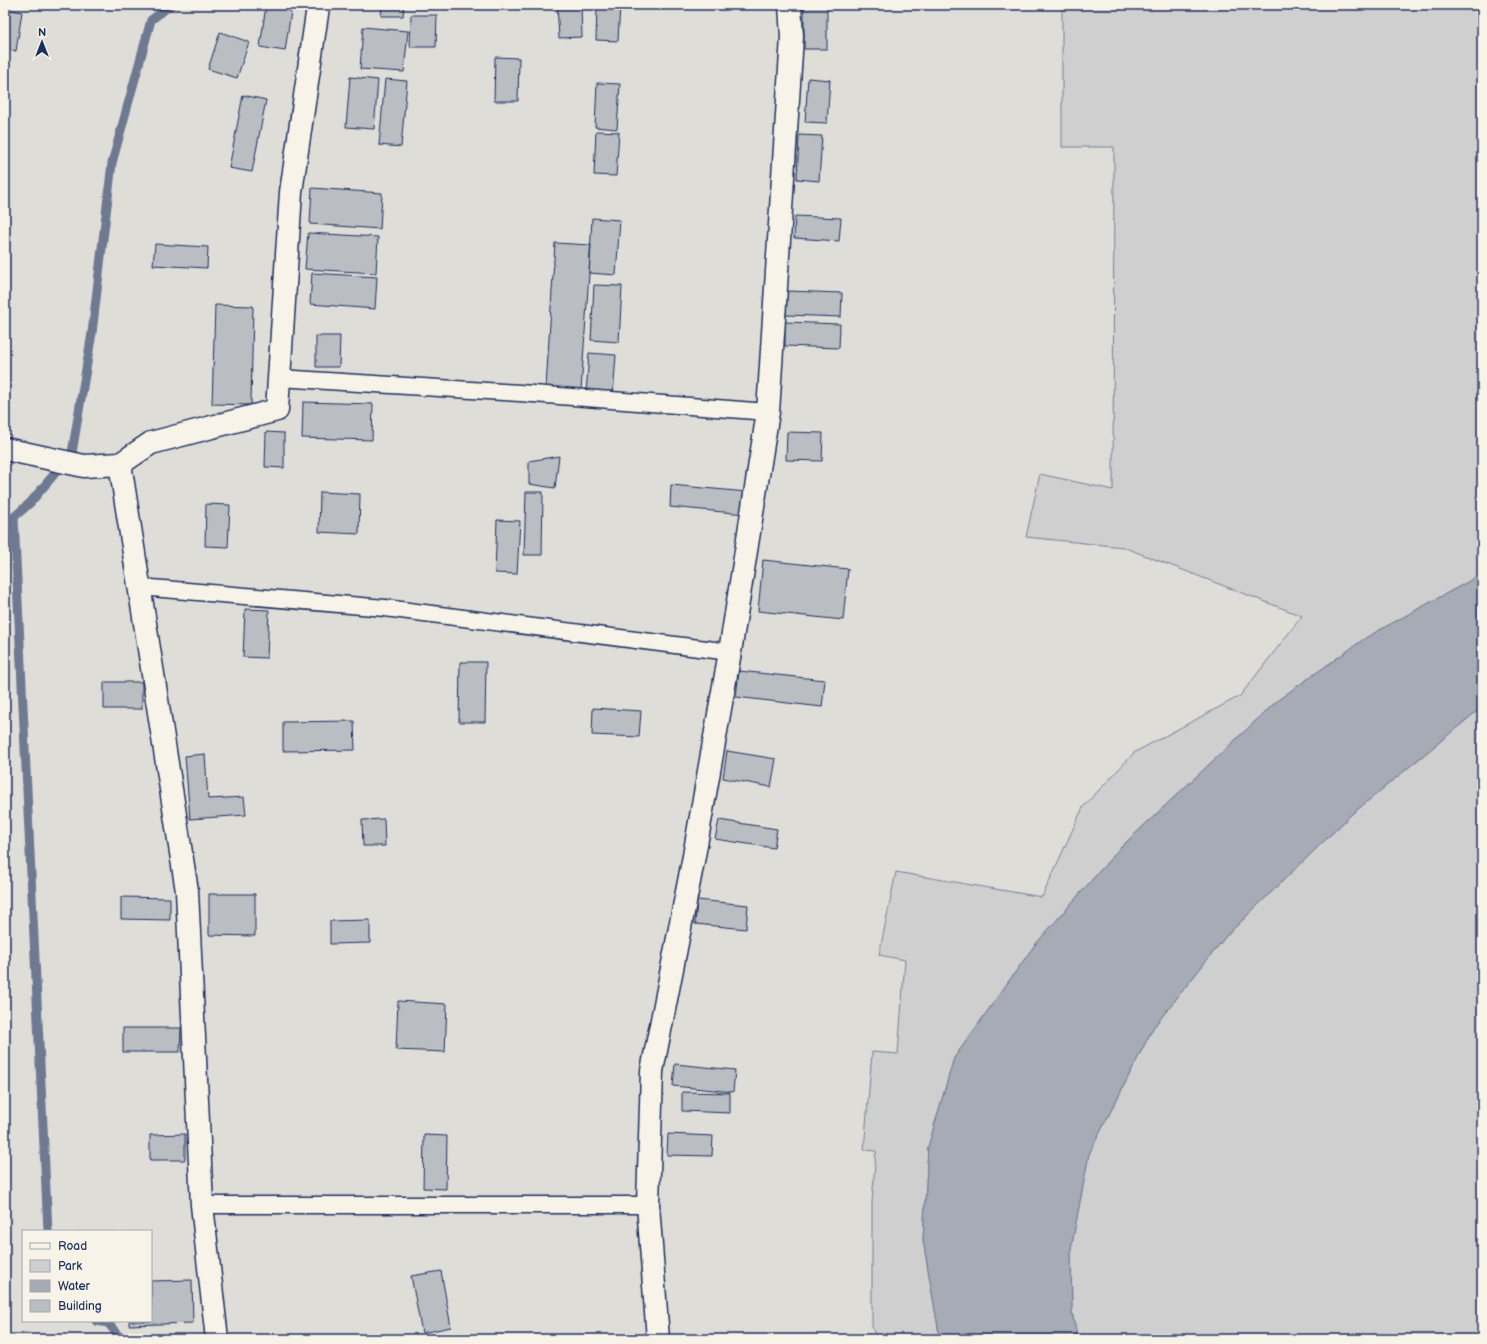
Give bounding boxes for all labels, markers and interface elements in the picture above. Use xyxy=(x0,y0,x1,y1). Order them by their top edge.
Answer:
north arrow xyxy=(22,22,62,62)
text: N xyxy=(38,26,46,39)
legend xyxy=(22,1230,152,1322)
text: Road xyxy=(58,1239,87,1254)
text: Park xyxy=(58,1259,82,1274)
text: Water xyxy=(58,1279,90,1294)
text: Building xyxy=(58,1299,102,1314)

